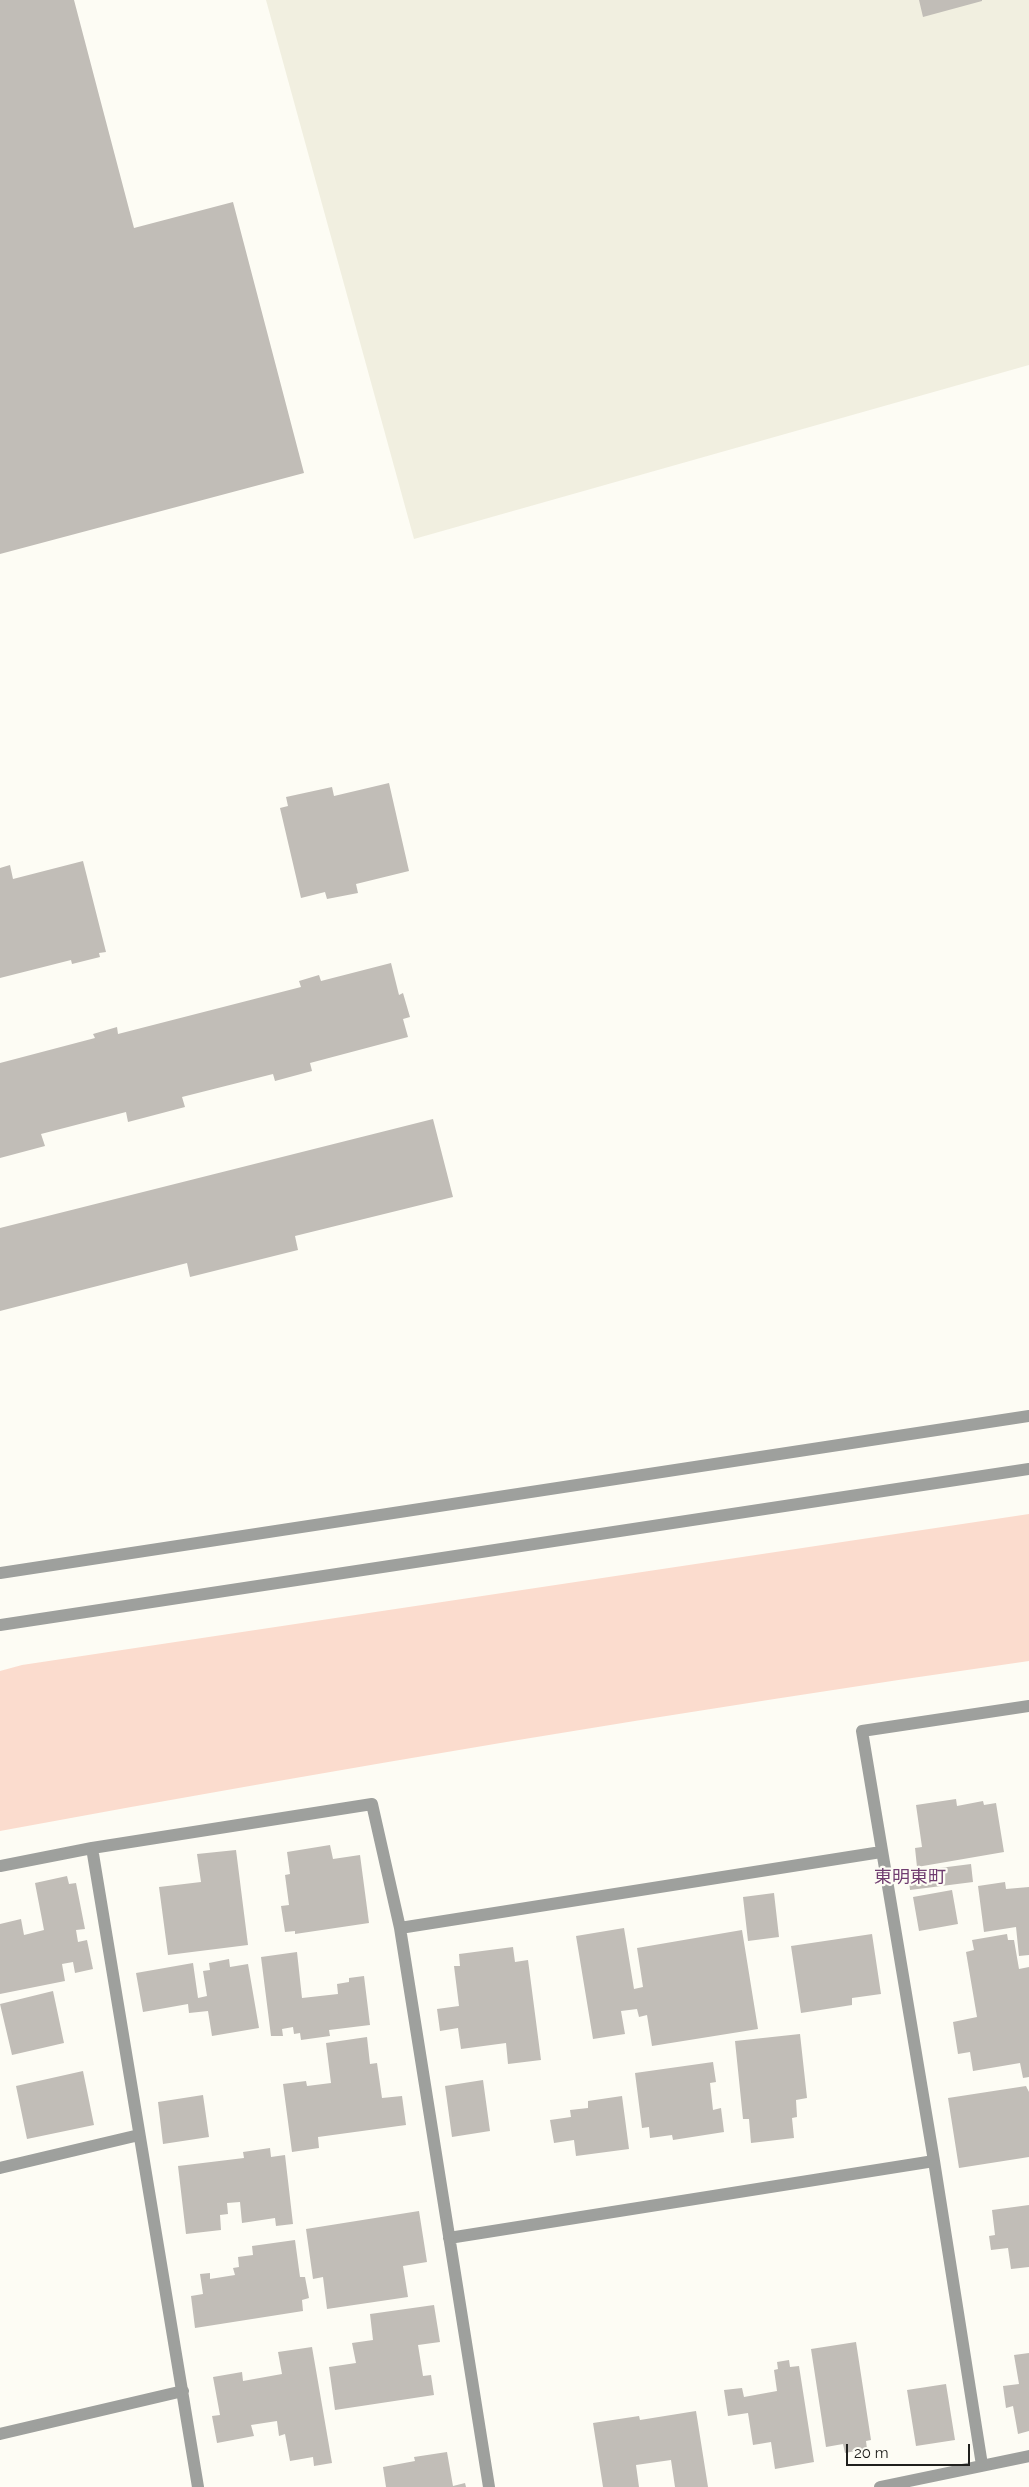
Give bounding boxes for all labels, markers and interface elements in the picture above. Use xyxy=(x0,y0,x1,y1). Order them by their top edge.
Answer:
district label: 東明東町 xyxy=(874,1867,946,1889)
scale bar xyxy=(849,2434,973,2466)
text: 20 m xyxy=(854,2444,889,2462)

